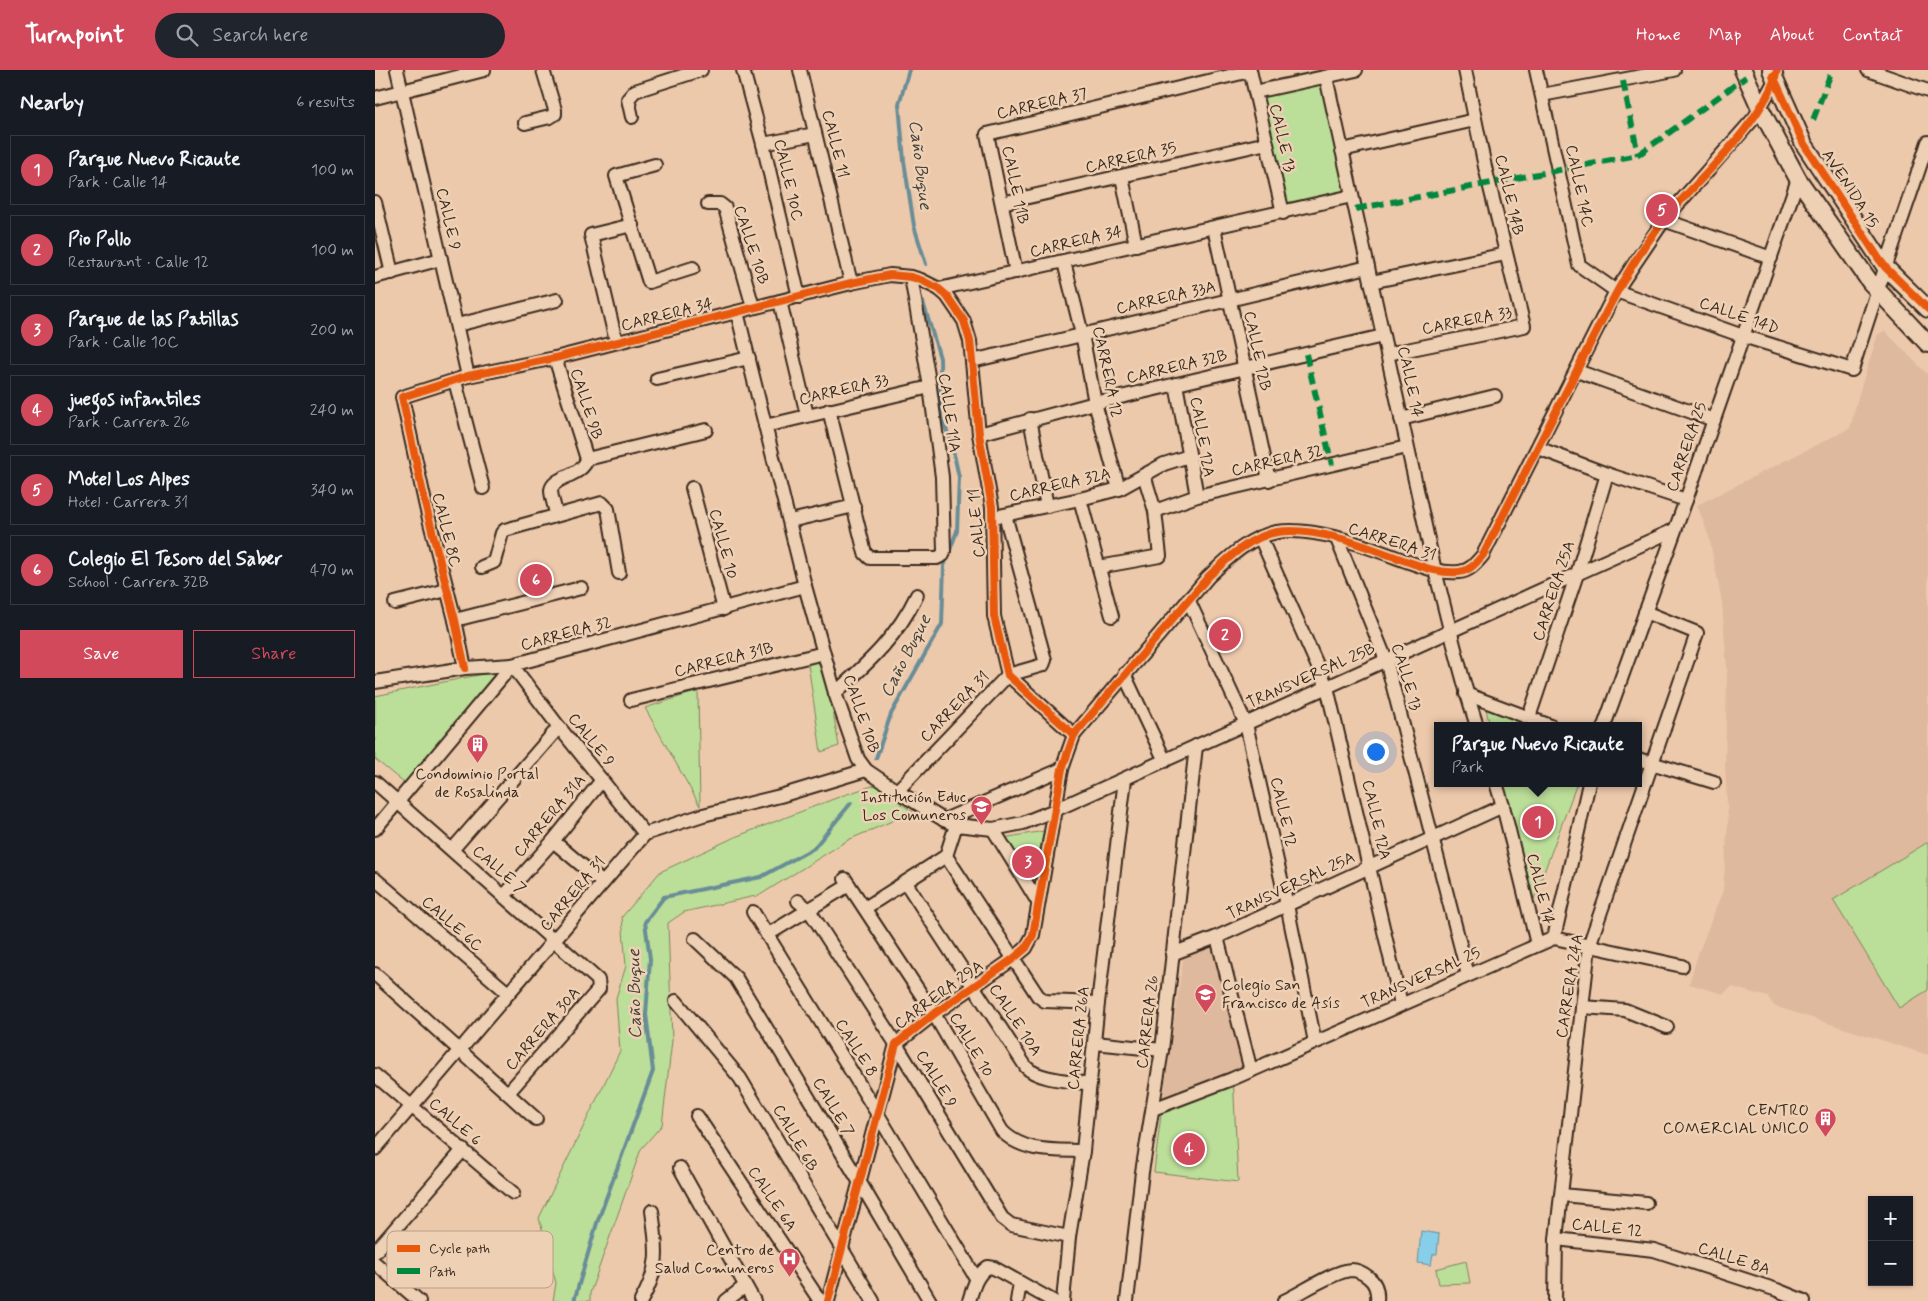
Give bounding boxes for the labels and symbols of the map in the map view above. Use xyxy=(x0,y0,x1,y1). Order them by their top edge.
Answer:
street label: CARRERA 37 xyxy=(995,83,1089,125)
street label: CALLE 13 xyxy=(1264,102,1300,174)
street label: CALLE 11 xyxy=(816,108,854,180)
water label: Caño Buque xyxy=(903,119,938,212)
street label: CALLE 10C xyxy=(768,137,808,223)
street label: CARRERA 35 xyxy=(1083,137,1179,179)
street label: CALLE 14C xyxy=(1560,143,1598,229)
street label: CALLE 11B xyxy=(996,144,1034,226)
street label: AVENIDA 15 xyxy=(1817,146,1883,232)
street label: CALLE 14B xyxy=(1490,152,1528,238)
street label: CALLE 9 xyxy=(431,186,465,252)
pin: 5 xyxy=(1646,191,1678,229)
street label: CALLE 10B xyxy=(728,203,774,287)
street label: CARRERA 34 xyxy=(1028,221,1125,263)
street label: CARRERA 33A xyxy=(1114,276,1218,320)
street label: CARRERA 34 xyxy=(619,293,716,337)
street label: CALLE 14D xyxy=(1696,293,1782,339)
street label: CARRERA 33 xyxy=(1420,302,1514,340)
street label: CALLE 12B xyxy=(1238,309,1276,393)
street label: CARRERA 12 xyxy=(1087,324,1127,420)
street label: CALLE 14 xyxy=(1392,344,1428,420)
street label: CARRERA 32B xyxy=(1124,345,1230,389)
street label: CALLE 9B xyxy=(565,366,607,442)
street label: CARRERA 33 xyxy=(797,369,891,410)
street label: CALLE 11A xyxy=(933,372,965,454)
street label: CALLE 12A xyxy=(1185,395,1219,479)
street label: CARRERA 25 xyxy=(1662,399,1712,495)
street label: CARRERA 32 xyxy=(1229,440,1325,482)
street label: CARRERA 32A xyxy=(1007,463,1113,507)
street label: CALLE 11 xyxy=(964,487,990,559)
street label: CALLE 8C xyxy=(427,491,465,569)
street label: CALLE 10 xyxy=(704,507,742,581)
street label: CARRERA 31 xyxy=(1345,518,1439,566)
street label: CARRERA 25A xyxy=(1528,538,1580,644)
pin: 6 xyxy=(520,561,552,599)
water label: Caño Buque xyxy=(875,609,938,702)
street label: CARRERA 32 xyxy=(518,612,614,656)
pin: 2 xyxy=(1209,616,1241,654)
street label: CARRERA 31B xyxy=(672,638,776,682)
street label: TRANSVERSAL 25B xyxy=(1243,638,1379,714)
street label: CALLE 13 xyxy=(1386,641,1426,713)
street label: CARRERA 31 xyxy=(916,667,994,747)
street label: CALLE 10B xyxy=(838,672,884,756)
street label: CALLE 9 xyxy=(563,709,619,771)
building icon: Condominio Portal de Rosalinda xyxy=(465,733,489,764)
your location xyxy=(1363,739,1389,765)
place label: Condominio Portal de Rosalinda xyxy=(415,764,539,803)
street label: CARRERA 31A xyxy=(509,770,591,862)
street label: CALLE 12 xyxy=(1265,775,1301,849)
street label: CALLE 12A xyxy=(1357,778,1395,862)
place label: Institución Educ Los Comuneros xyxy=(860,787,966,826)
school or university icon: Institución Educ Los Comuneros xyxy=(970,794,994,825)
pin: 1 xyxy=(1522,803,1554,841)
street label: CALLE 7 xyxy=(468,841,531,899)
pin: 3 xyxy=(1012,843,1044,881)
street label: TRANSVERSAL 25A xyxy=(1223,847,1359,925)
street label: CALLE 14 xyxy=(1521,851,1559,927)
street label: CARRERA 31 xyxy=(536,852,610,936)
street label: CALLE 6C xyxy=(417,891,487,957)
street label: CARRERA 24A xyxy=(1551,932,1589,1040)
street label: TRANSVERSAL 25 xyxy=(1358,942,1484,1014)
water label: Caño Buque xyxy=(622,948,648,1039)
street label: CARRERA 29A xyxy=(890,956,988,1034)
street label: CARRERA 26 xyxy=(1132,974,1164,1070)
place label: Colegio San Francisco de Asís xyxy=(1222,975,1340,1014)
street label: CALLE 10A xyxy=(984,980,1046,1060)
school or university icon: Colegio San Francisco de Asís xyxy=(1194,982,1218,1013)
street label: CARRERA 30A xyxy=(501,983,585,1075)
street label: CARRERA 26A xyxy=(1063,985,1095,1091)
street label: CALLE 10 xyxy=(944,1009,998,1081)
street label: CALLE 8 xyxy=(830,1015,882,1081)
street label: CALLE 9 xyxy=(911,1046,961,1112)
street label: CALLE 7 xyxy=(807,1074,859,1141)
street label: CALLE 6 xyxy=(424,1093,486,1151)
place label: CENTRO COMERCIAL UNICO xyxy=(1663,1100,1809,1139)
street label: CALLE 6B xyxy=(767,1101,823,1175)
building icon: CENTRO COMERCIAL UNICO xyxy=(1813,1107,1837,1138)
pin: 4 xyxy=(1173,1130,1205,1168)
street label: CALLE 6A xyxy=(743,1162,801,1236)
street label: CALLE 12 xyxy=(1571,1214,1643,1242)
legend xyxy=(387,1231,553,1288)
street label: CALLE 8A xyxy=(1695,1237,1773,1281)
text: Cycle path xyxy=(429,1240,490,1258)
place label: Centro de Salud Comuneros xyxy=(655,1240,774,1279)
hospital icon: Centro de Salud Comuneros xyxy=(778,1247,802,1278)
text: Path xyxy=(429,1263,456,1281)

